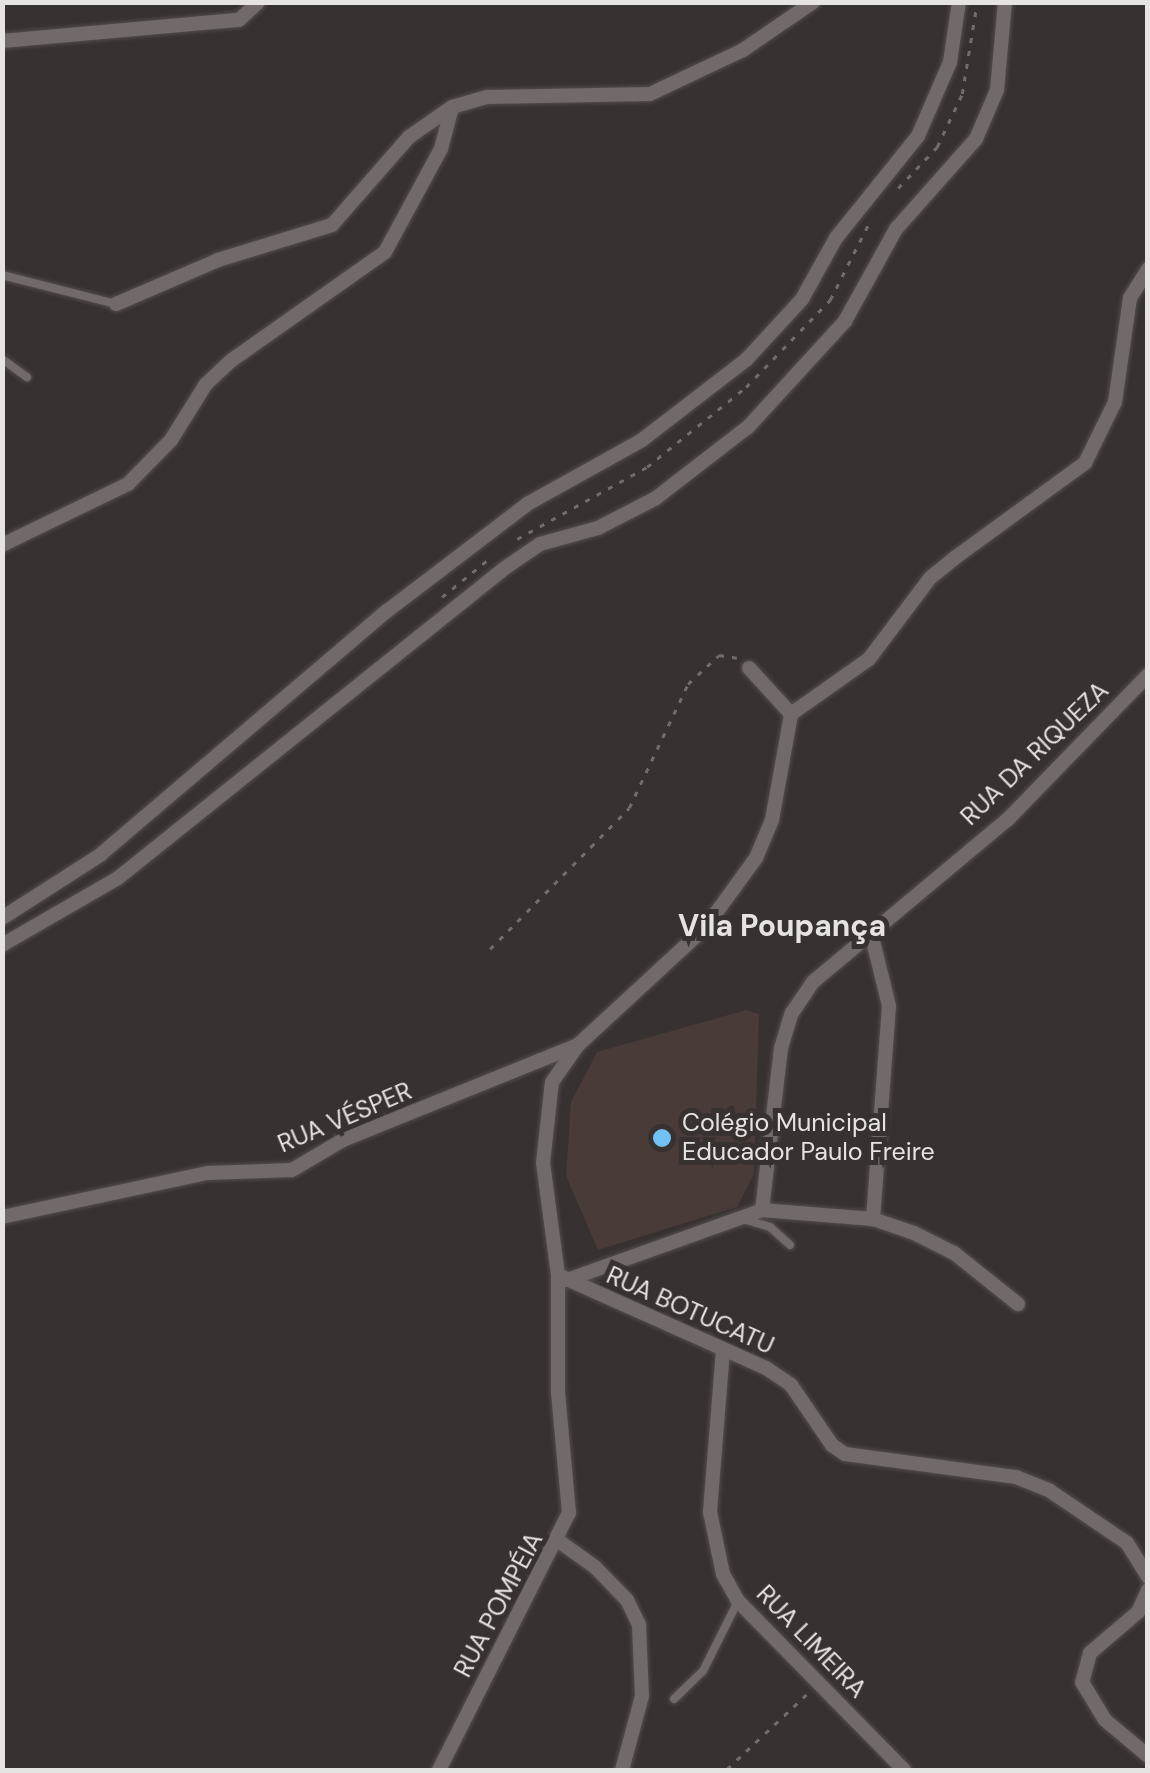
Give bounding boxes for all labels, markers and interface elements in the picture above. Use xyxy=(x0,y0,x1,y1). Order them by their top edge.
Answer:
street label: RUA DA RIQUEZA xyxy=(955,676,1115,832)
district label: Vila Poupança xyxy=(678,908,886,944)
street label: RUA VÉSPER xyxy=(274,1076,416,1160)
place label: Colégio Municipal Educador Paulo Freire xyxy=(682,1109,935,1168)
marker: Colégio Municipal Educador Paulo Freire xyxy=(651,1127,673,1149)
street label: RUA BOTUCATU xyxy=(602,1261,778,1361)
street label: RUA POMPÉIA xyxy=(448,1527,550,1683)
street label: RUA LIMEIRA xyxy=(750,1579,872,1705)

